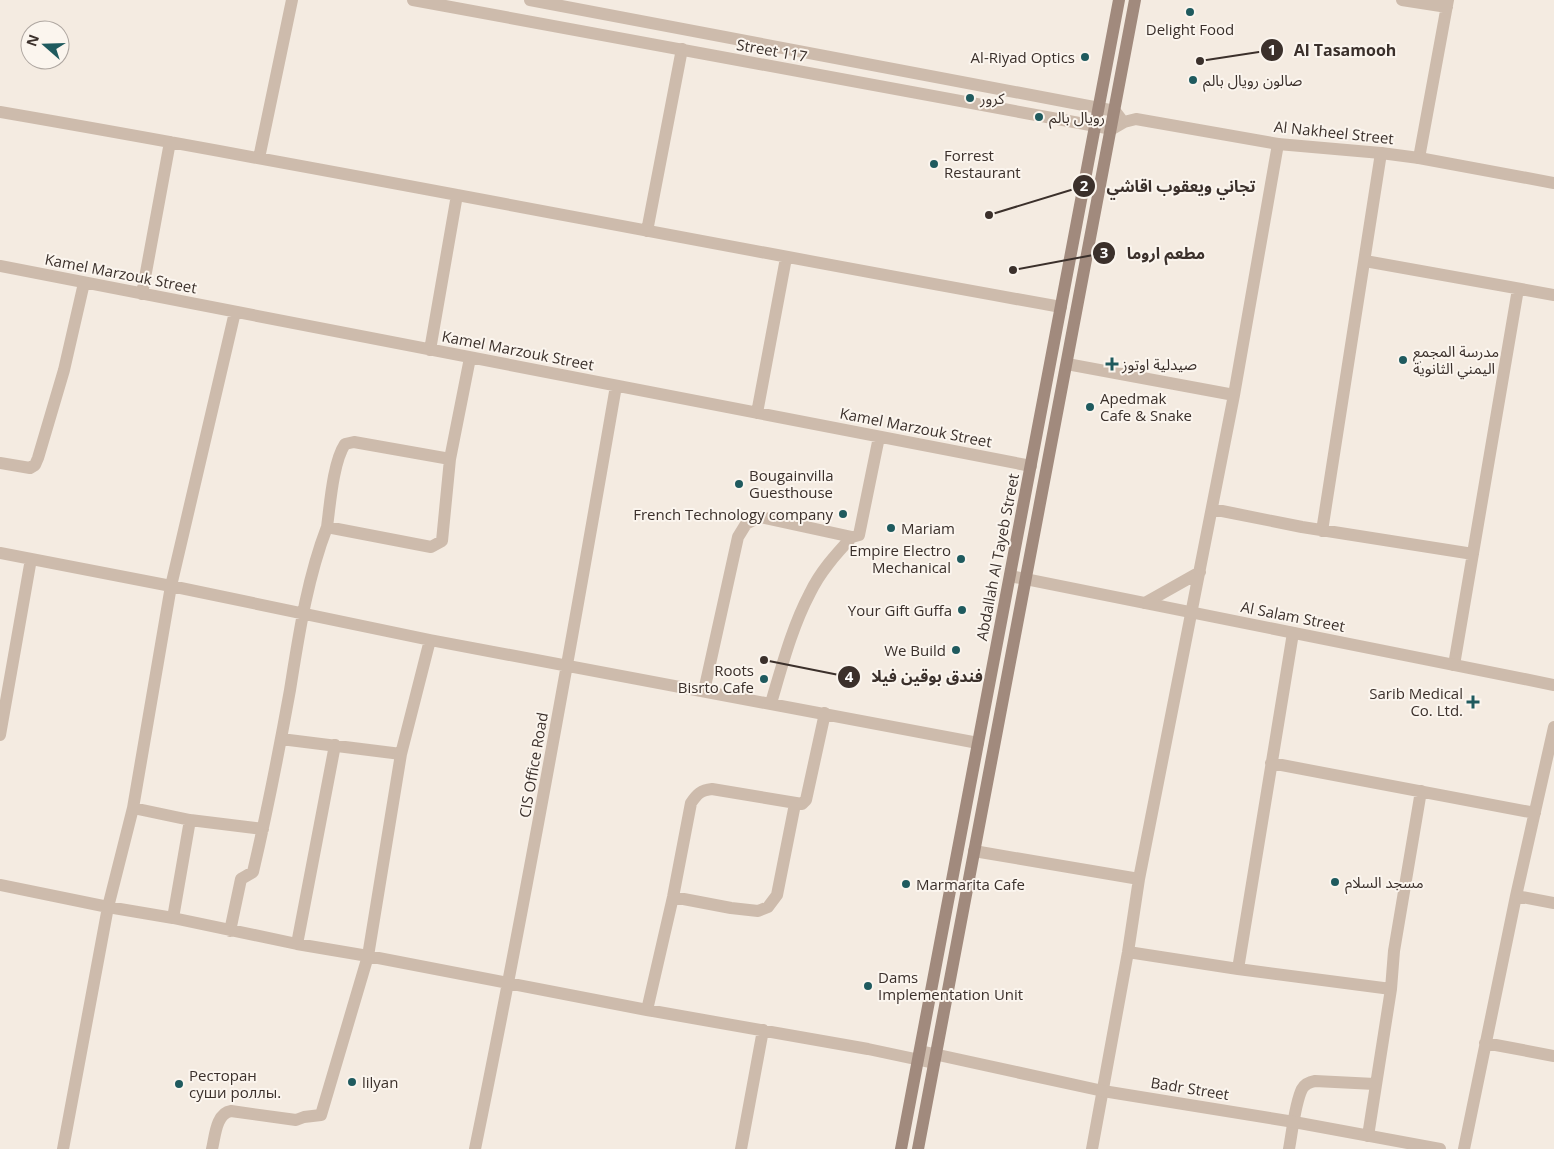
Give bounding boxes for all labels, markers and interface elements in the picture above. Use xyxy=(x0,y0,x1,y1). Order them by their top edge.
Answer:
marker: Delight Food xyxy=(1184,6,1196,18)
place label: Delight Food xyxy=(1146,19,1234,39)
north arrow xyxy=(20,20,70,70)
text: N xyxy=(21,32,43,49)
street label: Street 117 xyxy=(735,34,809,66)
callout: Al Tasamooh xyxy=(1259,35,1407,66)
text: 1 xyxy=(1268,39,1276,59)
text: Al Tasamooh xyxy=(1294,39,1396,61)
place label: Al-Riyad Optics xyxy=(971,47,1075,67)
marker: Al-Riyad Optics xyxy=(1079,51,1091,63)
place label: صالون رويال بالم xyxy=(1203,70,1302,92)
marker: صالون رويال بالم xyxy=(1187,74,1199,86)
place label: كرور xyxy=(979,88,1005,108)
marker: كرور xyxy=(964,92,976,104)
place label: رويال بالم xyxy=(1049,107,1105,129)
marker: رويال بالم xyxy=(1033,111,1045,123)
street label: Al Nakheel Street xyxy=(1273,116,1395,148)
place label: Forrest Restaurant xyxy=(944,145,1021,182)
marker: Forrest Restaurant xyxy=(928,158,940,170)
callout: تجاني ويعقوب اقاشي xyxy=(1071,171,1265,202)
text: 2 xyxy=(1080,175,1089,195)
text: تجاني ويعقوب اقاشي xyxy=(1107,175,1256,200)
callout: مطعم اروما xyxy=(1092,237,1215,268)
text: 3 xyxy=(1100,242,1108,262)
text: مطعم اروما xyxy=(1127,242,1205,266)
street label: Kamel Marzouk Street xyxy=(43,248,199,298)
street label: Kamel Marzouk Street xyxy=(440,325,596,375)
place label: مدرسة المجمع اليمني الثانوية xyxy=(1413,341,1499,380)
place label: صيدلية اوتوز xyxy=(1121,354,1197,374)
marker: مدرسة المجمع اليمني الثانوية xyxy=(1397,354,1409,366)
marker: صيدلية اوتوز xyxy=(1106,358,1118,370)
place label: Apedmak Cafe & Snake xyxy=(1100,388,1192,425)
marker: Apedmak Cafe & Snake xyxy=(1084,401,1096,413)
street label: Kamel Marzouk Street xyxy=(838,402,994,452)
place label: Bougainvilla Guesthouse xyxy=(749,465,834,502)
street label: Abdallah Al Tayeb Street xyxy=(971,472,1023,642)
marker: Bougainvilla Guesthouse xyxy=(733,478,745,490)
place label: French Technology company xyxy=(633,504,833,524)
marker: French Technology company xyxy=(837,508,849,520)
place label: Mariam xyxy=(901,518,955,538)
marker: Mariam xyxy=(885,522,897,534)
place label: Empire Electro Mechanical xyxy=(849,540,951,577)
marker: Empire Electro Mechanical xyxy=(955,553,967,565)
street label: Al Salam Street xyxy=(1239,596,1347,636)
place label: Your Gift Guffa xyxy=(848,600,952,620)
marker: Your Gift Guffa xyxy=(956,604,968,616)
place label: We Build xyxy=(884,640,946,660)
marker: We Build xyxy=(950,644,962,656)
place label: Roots Bisrto Cafe xyxy=(678,660,754,697)
callout: فندق بوقين فيلا xyxy=(836,661,993,692)
text: فندق بوقين فيلا xyxy=(871,665,983,687)
text: 4 xyxy=(845,666,854,686)
marker: Roots Bisrto Cafe xyxy=(758,673,770,685)
place label: Sarib Medical Co. Ltd. xyxy=(1369,683,1463,720)
marker: Sarib Medical Co. Ltd. xyxy=(1467,696,1479,708)
street label: CIS Office Road xyxy=(514,711,552,819)
place label: مسجد السلام xyxy=(1345,872,1424,894)
place label: Marmarita Cafe xyxy=(916,874,1025,894)
marker: مسجد السلام xyxy=(1329,876,1341,888)
marker: Marmarita Cafe xyxy=(900,878,912,890)
place label: Dams Implementation Unit xyxy=(878,967,1023,1004)
marker: Dams Implementation Unit xyxy=(862,980,874,992)
place label: Ресторан суши роллы. xyxy=(189,1065,281,1102)
place label: lilyan xyxy=(362,1072,398,1092)
street label: Badr Street xyxy=(1149,1072,1231,1104)
marker: lilyan xyxy=(346,1076,358,1088)
marker: Ресторан суши роллы. xyxy=(173,1078,185,1090)

